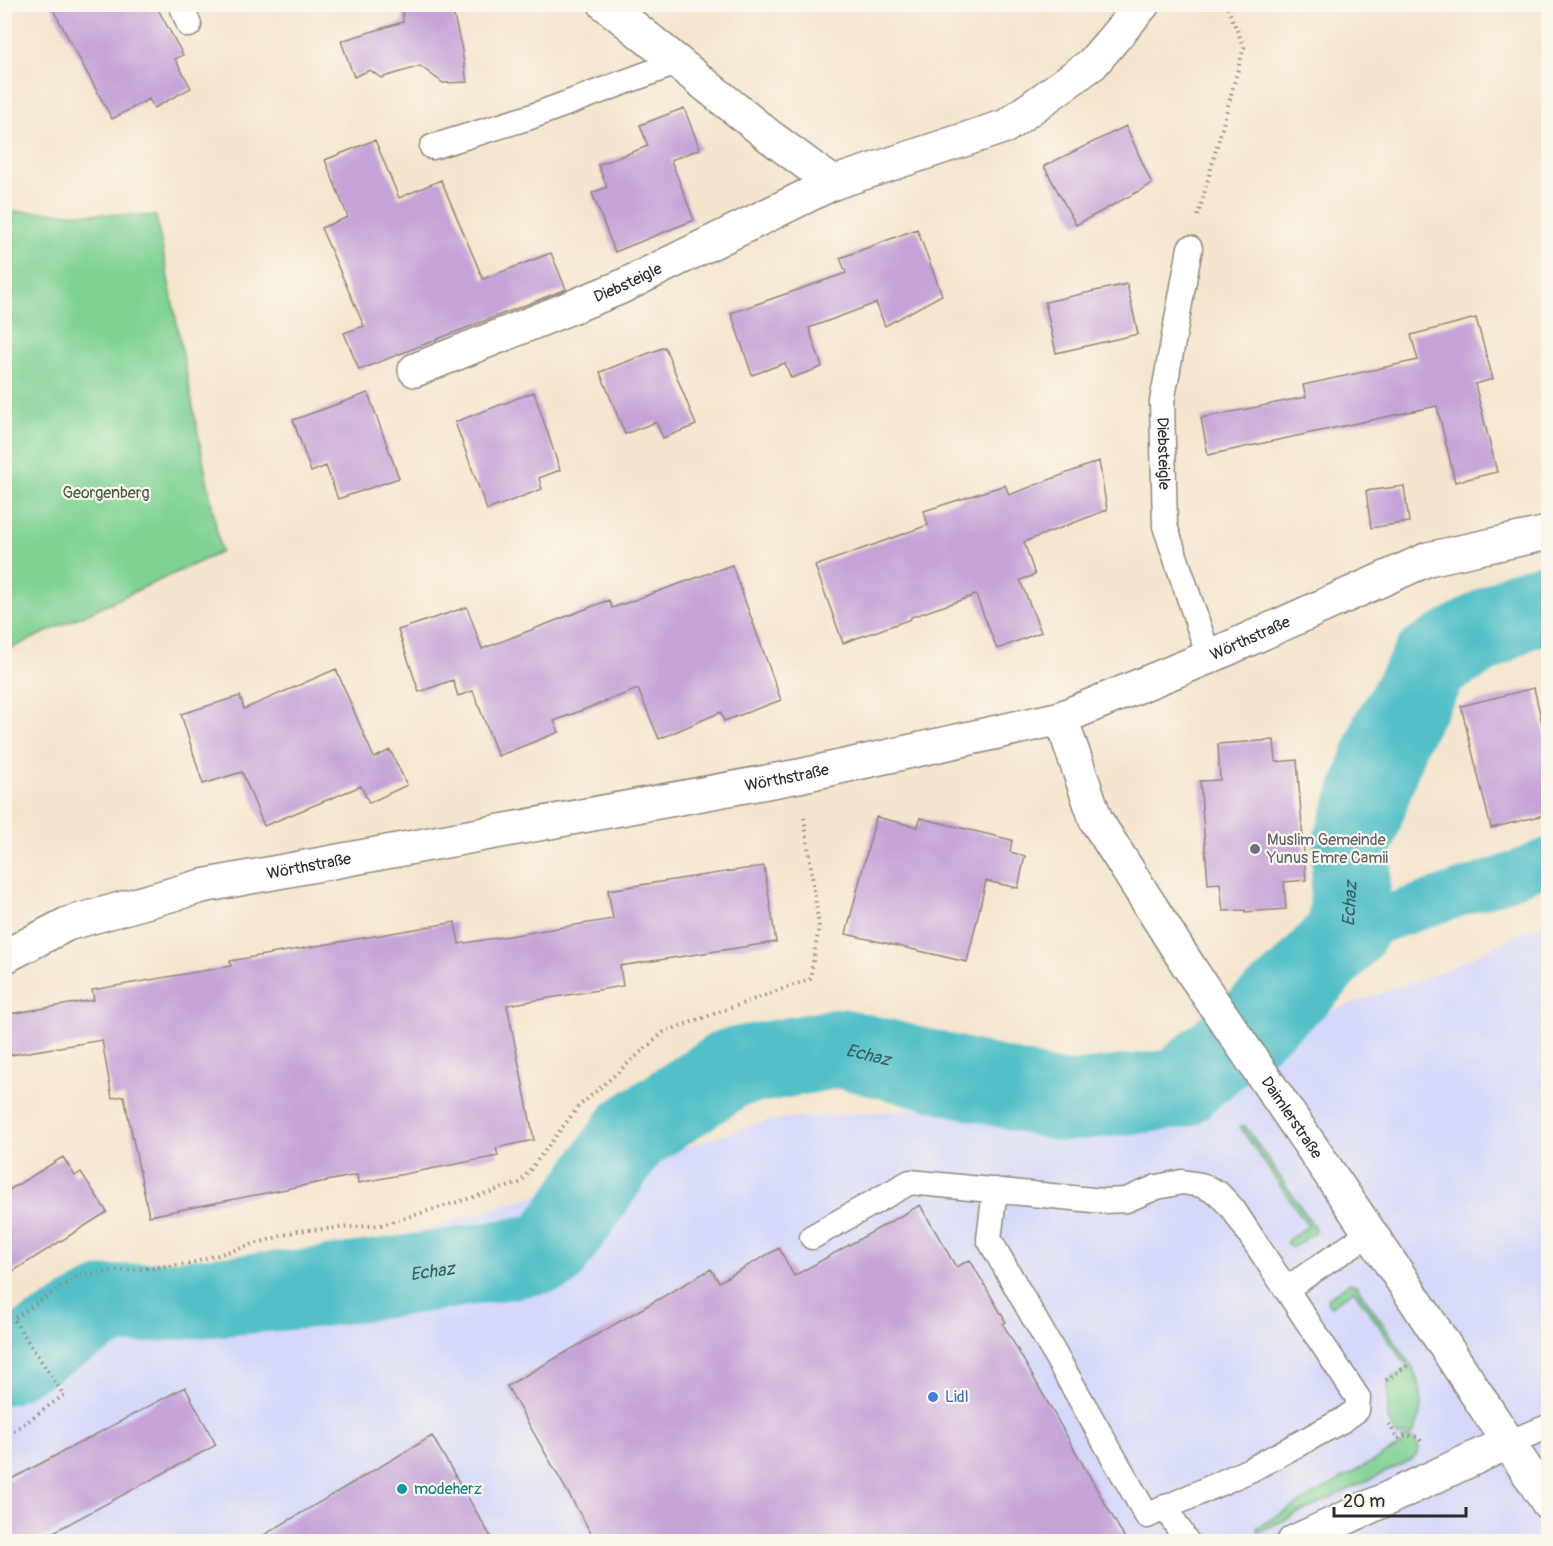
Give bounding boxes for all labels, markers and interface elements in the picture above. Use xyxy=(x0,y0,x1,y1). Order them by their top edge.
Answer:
street label: Diebsteigle xyxy=(591,258,665,307)
street label: Diebsteigle xyxy=(1152,417,1174,490)
park label: Georgenberg xyxy=(63,483,149,503)
street label: Wörthstraße xyxy=(1207,612,1293,665)
street label: Wörthstraße xyxy=(743,760,831,796)
place label: Muslim Gemeinde Yunus Emre Camii xyxy=(1266,830,1388,868)
marker: Muslim Gemeinde Yunus Emre Camii xyxy=(1248,842,1262,856)
street label: Wörthstraße xyxy=(265,849,353,884)
water label: Echaz xyxy=(1337,878,1362,927)
water label: Echaz xyxy=(844,1038,895,1072)
street label: Daimlerstraße xyxy=(1257,1073,1327,1163)
water label: Echaz xyxy=(409,1256,459,1286)
place label: Lidl xyxy=(945,1387,969,1407)
marker: Lidl xyxy=(926,1390,940,1404)
place label: modeherz xyxy=(414,1479,482,1499)
scale bar xyxy=(1334,1480,1466,1518)
marker: modeherz xyxy=(395,1482,409,1496)
text: 20 m xyxy=(1343,1490,1385,1513)

